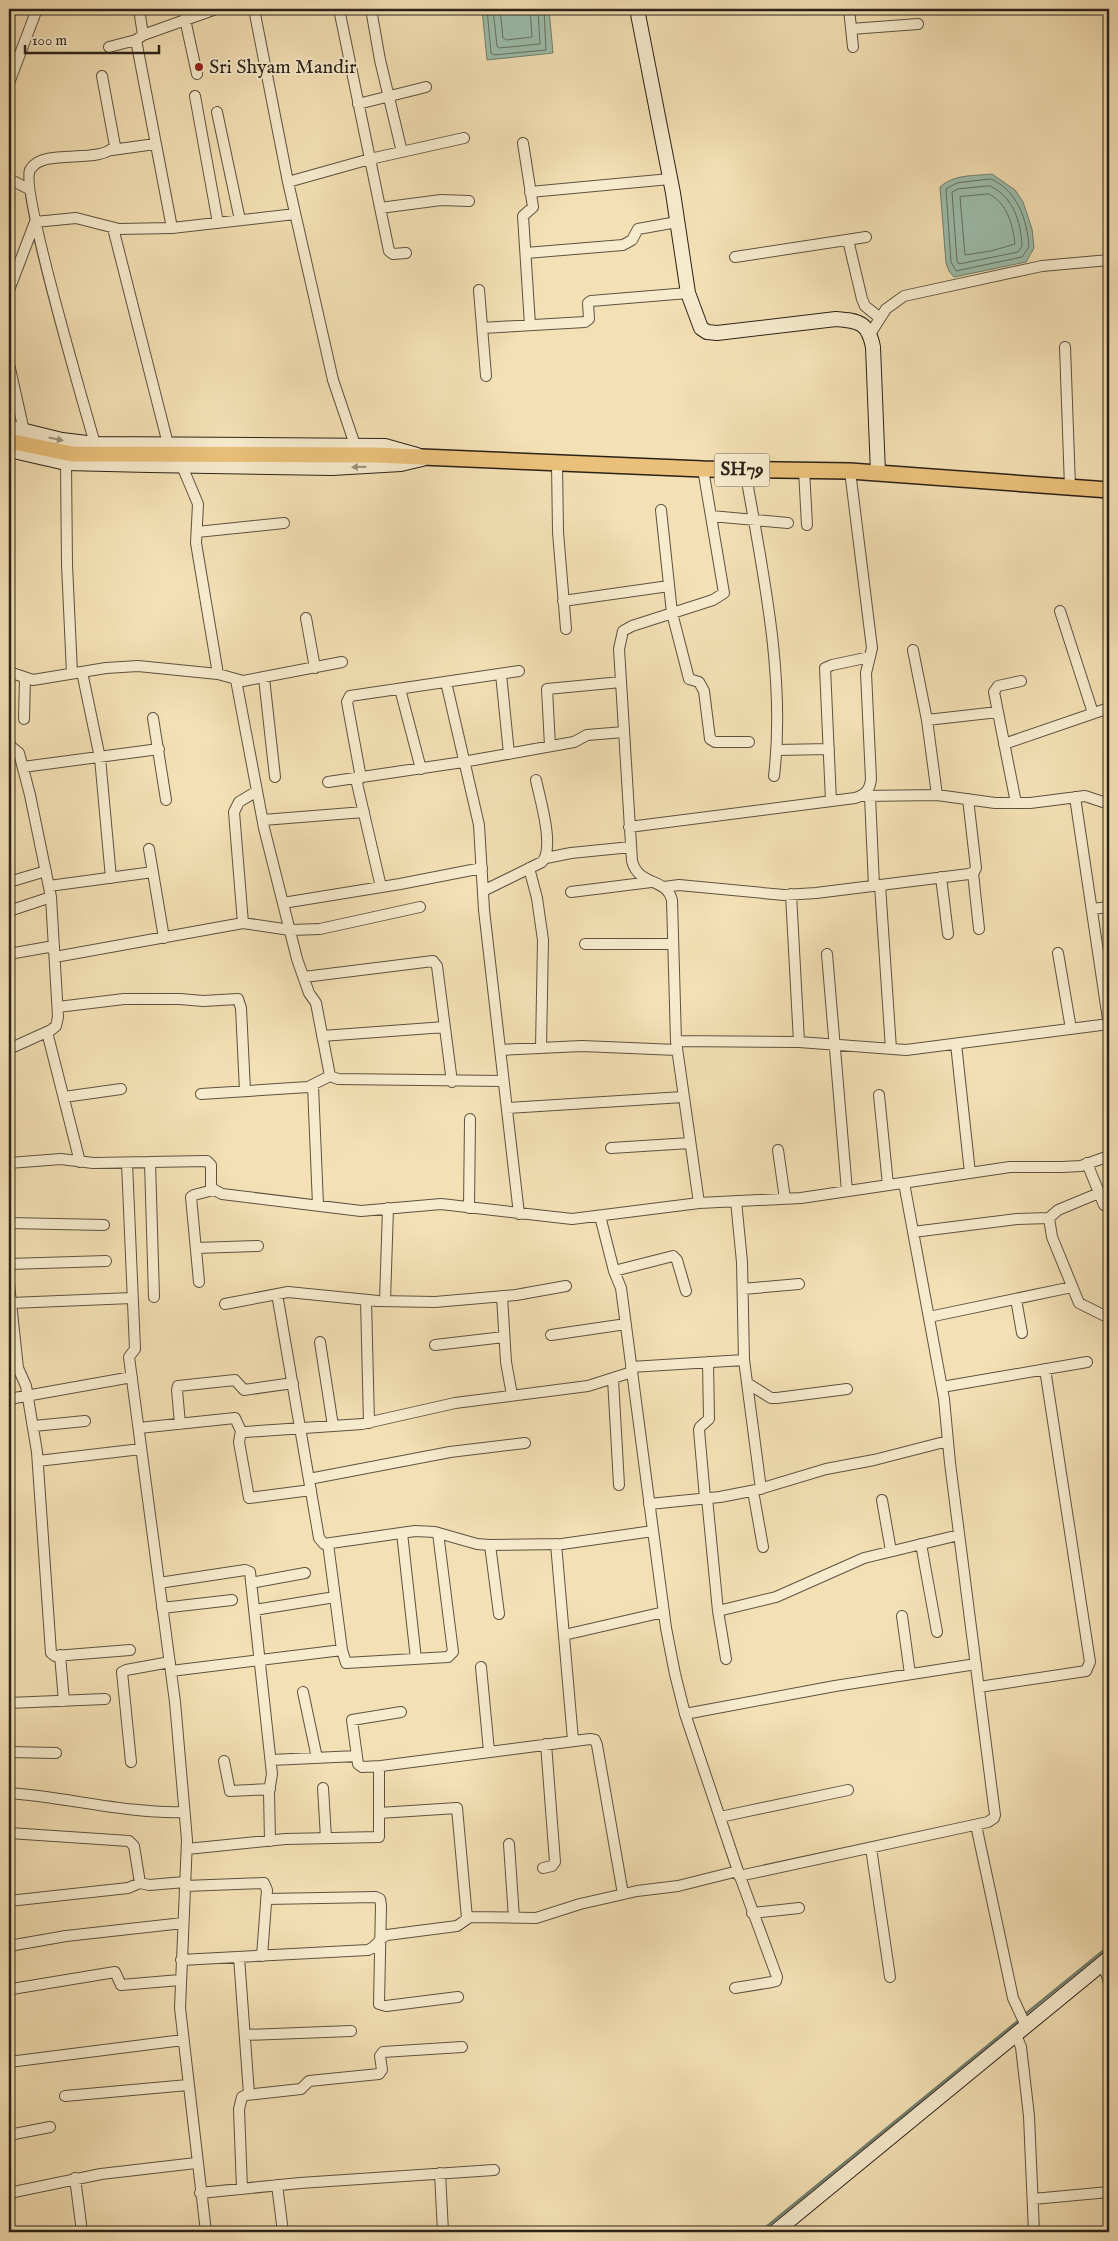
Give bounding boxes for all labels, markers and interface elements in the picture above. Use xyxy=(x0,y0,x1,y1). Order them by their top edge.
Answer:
scale bar xyxy=(25,22,159,54)
text: 100 m xyxy=(32,31,68,50)
place label: Sri Shyam Mandir xyxy=(209,55,357,80)
marker: Sri Shyam Mandir xyxy=(193,61,205,73)
one-way arrow xyxy=(49,435,64,443)
road number: SH79 xyxy=(714,454,770,486)
one-way arrow xyxy=(351,463,367,471)

